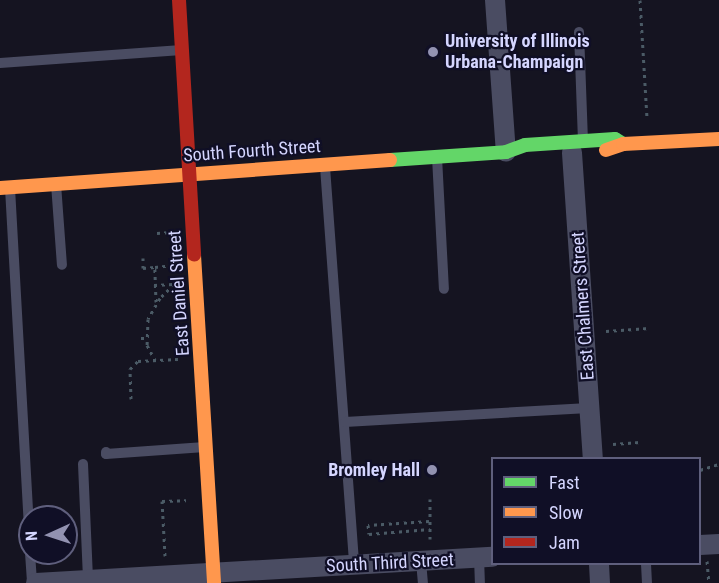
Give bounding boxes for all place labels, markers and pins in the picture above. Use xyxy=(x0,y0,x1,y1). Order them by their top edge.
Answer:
place label: University of Illinois Urbana-Champaign xyxy=(445,31,590,74)
marker: University of Illinois Urbana-Champaign xyxy=(426,45,440,59)
place label: Bromley Hall xyxy=(328,459,420,481)
marker: Bromley Hall xyxy=(425,463,439,477)

